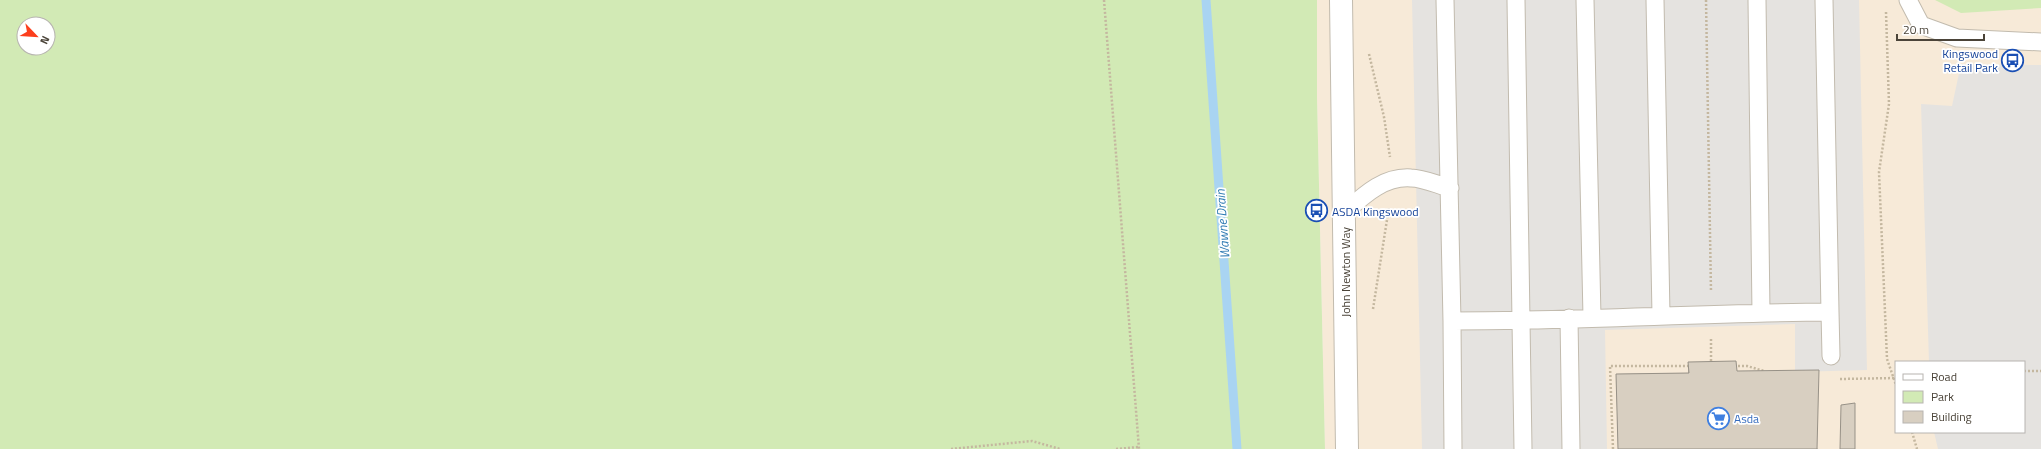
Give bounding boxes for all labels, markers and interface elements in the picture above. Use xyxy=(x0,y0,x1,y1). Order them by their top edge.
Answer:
north arrow xyxy=(16,16,56,56)
scale bar xyxy=(1897,16,1984,42)
text: 20 m xyxy=(1903,20,1929,39)
text: N xyxy=(36,33,54,47)
place label: Kingswood Retail Park xyxy=(1942,44,1998,77)
bus stop icon: Kingswood Retail Park xyxy=(2000,47,2026,73)
water label: Wawne Drain xyxy=(1210,188,1234,259)
bus stop icon: ASDA Kingswood xyxy=(1303,198,1329,224)
place label: ASDA Kingswood xyxy=(1332,202,1419,221)
street label: John Newton Way xyxy=(1336,227,1355,317)
legend xyxy=(1895,361,2025,433)
text: Road xyxy=(1931,367,1957,386)
text: Park xyxy=(1931,387,1954,406)
supermarket icon: Asda xyxy=(1705,405,1731,431)
text: Building xyxy=(1931,407,1972,426)
place label: Asda xyxy=(1734,409,1759,428)

